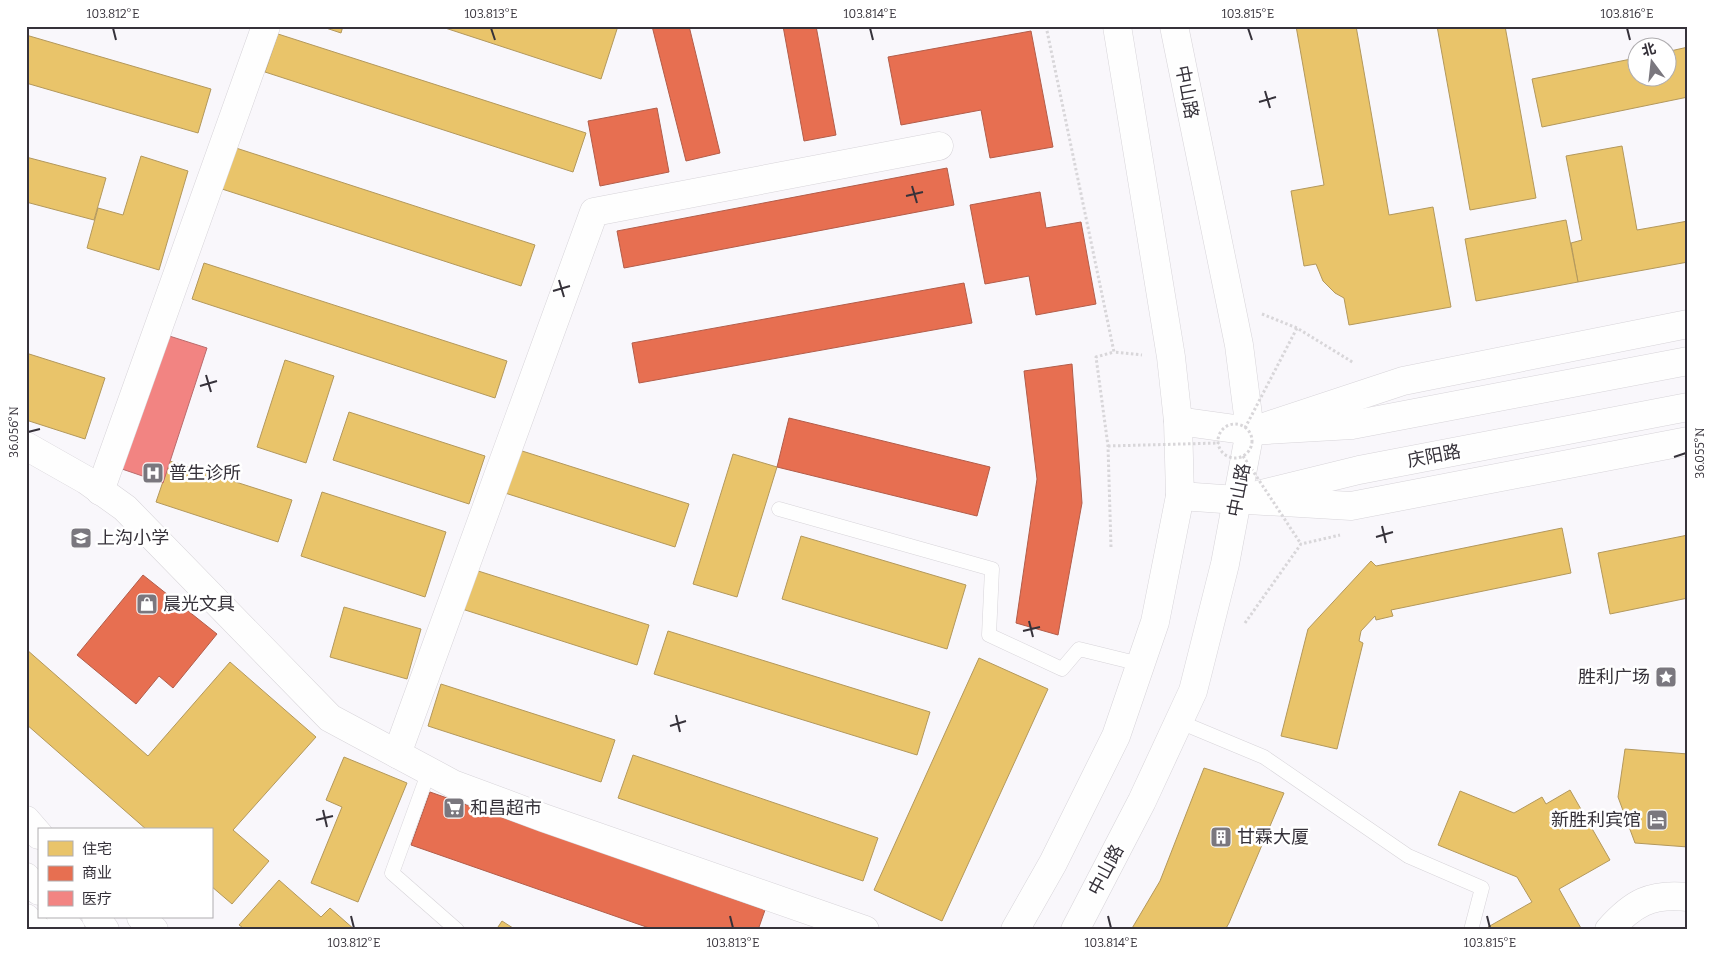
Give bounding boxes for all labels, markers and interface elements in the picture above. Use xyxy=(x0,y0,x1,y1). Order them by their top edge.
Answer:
text: 103.812°E xyxy=(87,7,139,21)
text: 103.813°E xyxy=(464,7,518,21)
text: 103.814°E xyxy=(844,7,896,21)
text: 103.815°E xyxy=(1222,7,1274,21)
text: 103.816°E xyxy=(1601,7,1653,21)
north arrow xyxy=(1626,38,1676,88)
text: 北 xyxy=(1640,40,1658,60)
street label: 中山路 xyxy=(1171,63,1203,121)
text: 36.056°N xyxy=(7,406,21,458)
text: 36.055°N xyxy=(1693,427,1707,478)
street label: 庆阳路 xyxy=(1405,440,1463,472)
hospital icon: 普生诊所 xyxy=(141,461,165,485)
street label: 中山路 xyxy=(1223,461,1255,519)
place label: 普生诊所 xyxy=(169,462,241,484)
school or university icon: 上沟小学 xyxy=(69,526,93,550)
place label: 上沟小学 xyxy=(97,527,169,549)
shop icon: 晨光文具 xyxy=(135,592,159,616)
place label: 晨光文具 xyxy=(163,593,235,615)
place icon: 胜利广场 xyxy=(1654,665,1678,689)
place label: 胜利广场 xyxy=(1578,666,1650,688)
supermarket icon: 和昌超市 xyxy=(442,796,466,820)
place label: 和昌超市 xyxy=(470,797,542,819)
hotel icon: 新胜利宾馆 xyxy=(1645,808,1669,832)
place label: 新胜利宾馆 xyxy=(1551,809,1641,831)
building icon: 甘霖大厦 xyxy=(1209,825,1233,849)
place label: 甘霖大厦 xyxy=(1237,826,1309,848)
legend xyxy=(38,828,212,918)
text: 住宅 xyxy=(82,840,112,858)
street label: 中山路 xyxy=(1084,841,1128,899)
text: 商业 xyxy=(82,864,112,882)
text: 医疗 xyxy=(82,890,112,908)
text: 103.812°E xyxy=(328,936,380,950)
text: 103.813°E xyxy=(706,936,760,950)
text: 103.814°E xyxy=(1085,936,1137,950)
text: 103.815°E xyxy=(1464,936,1516,950)

